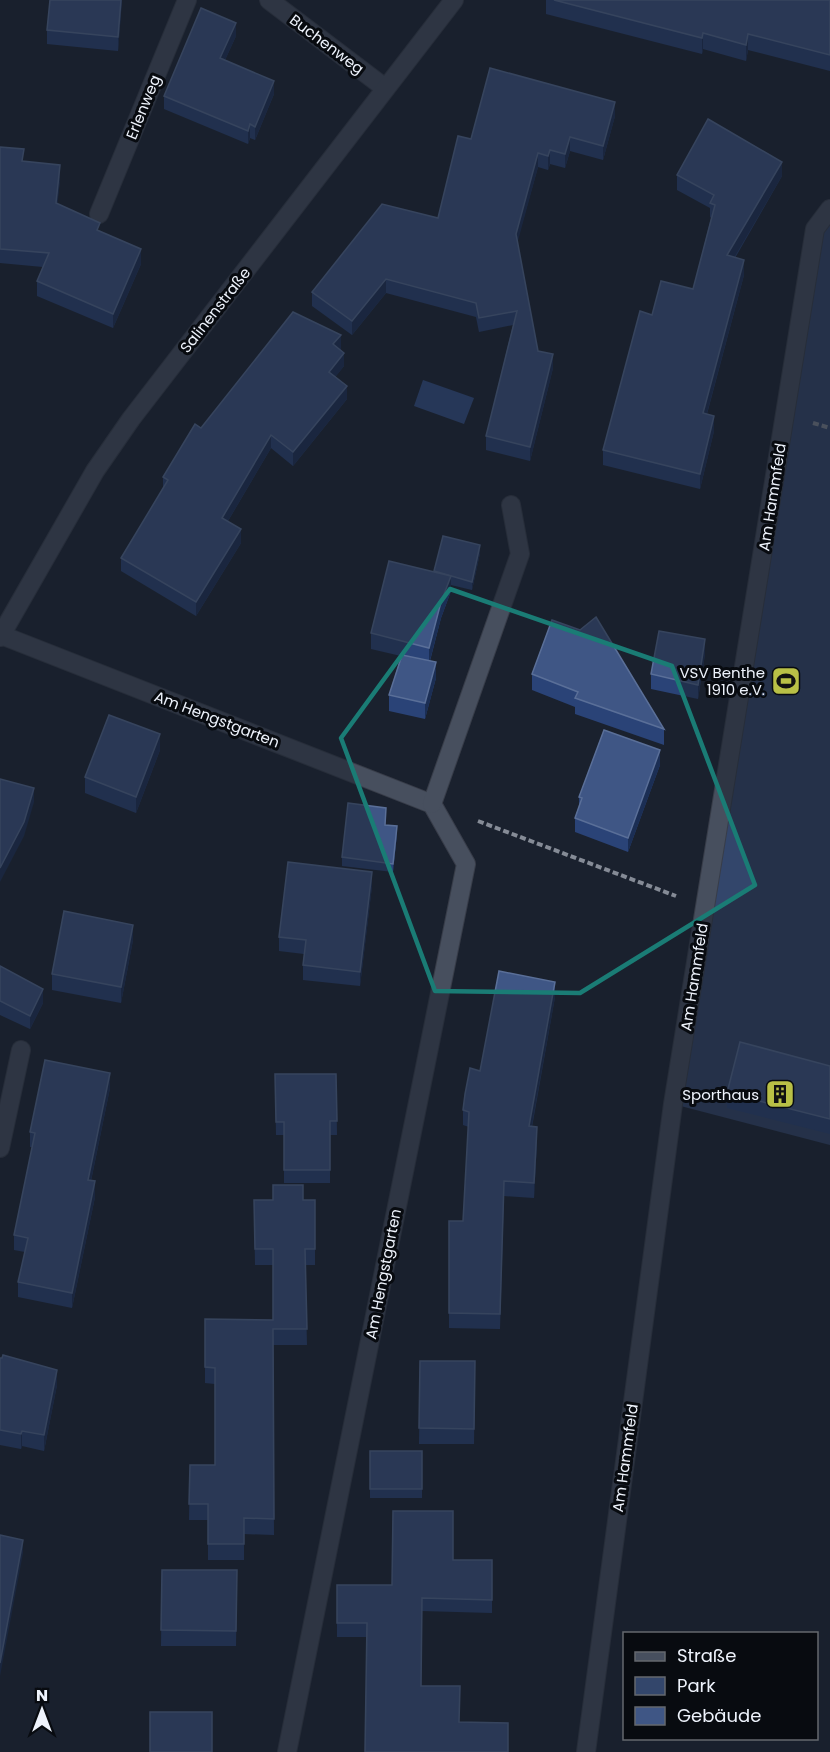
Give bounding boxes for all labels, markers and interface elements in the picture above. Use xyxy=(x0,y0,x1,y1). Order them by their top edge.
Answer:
street label: Buchenweg xyxy=(285,9,369,79)
street label: Erlenweg xyxy=(121,72,165,142)
street label: Salinenstraße xyxy=(175,263,255,357)
street label: Am Hammfeld xyxy=(753,441,791,553)
place label: VSV Benthe 1910 e.V. xyxy=(679,662,765,700)
sports icon: VSV Benthe 1910 e.V. xyxy=(770,665,802,697)
street label: Am Hengstgarten xyxy=(151,685,283,753)
street label: Am Hammfeld xyxy=(675,921,713,1033)
building icon: Sporthaus xyxy=(764,1078,796,1110)
place label: Sporthaus xyxy=(682,1084,759,1105)
street label: Am Hengstgarten xyxy=(360,1207,406,1341)
street label: Am Hammfeld xyxy=(607,1403,643,1513)
legend xyxy=(623,1632,818,1740)
text: Straße xyxy=(677,1643,736,1668)
text: Park xyxy=(677,1673,716,1698)
north arrow xyxy=(12,1680,72,1740)
text: N xyxy=(36,1684,48,1707)
text: Gebäude xyxy=(677,1703,761,1728)

